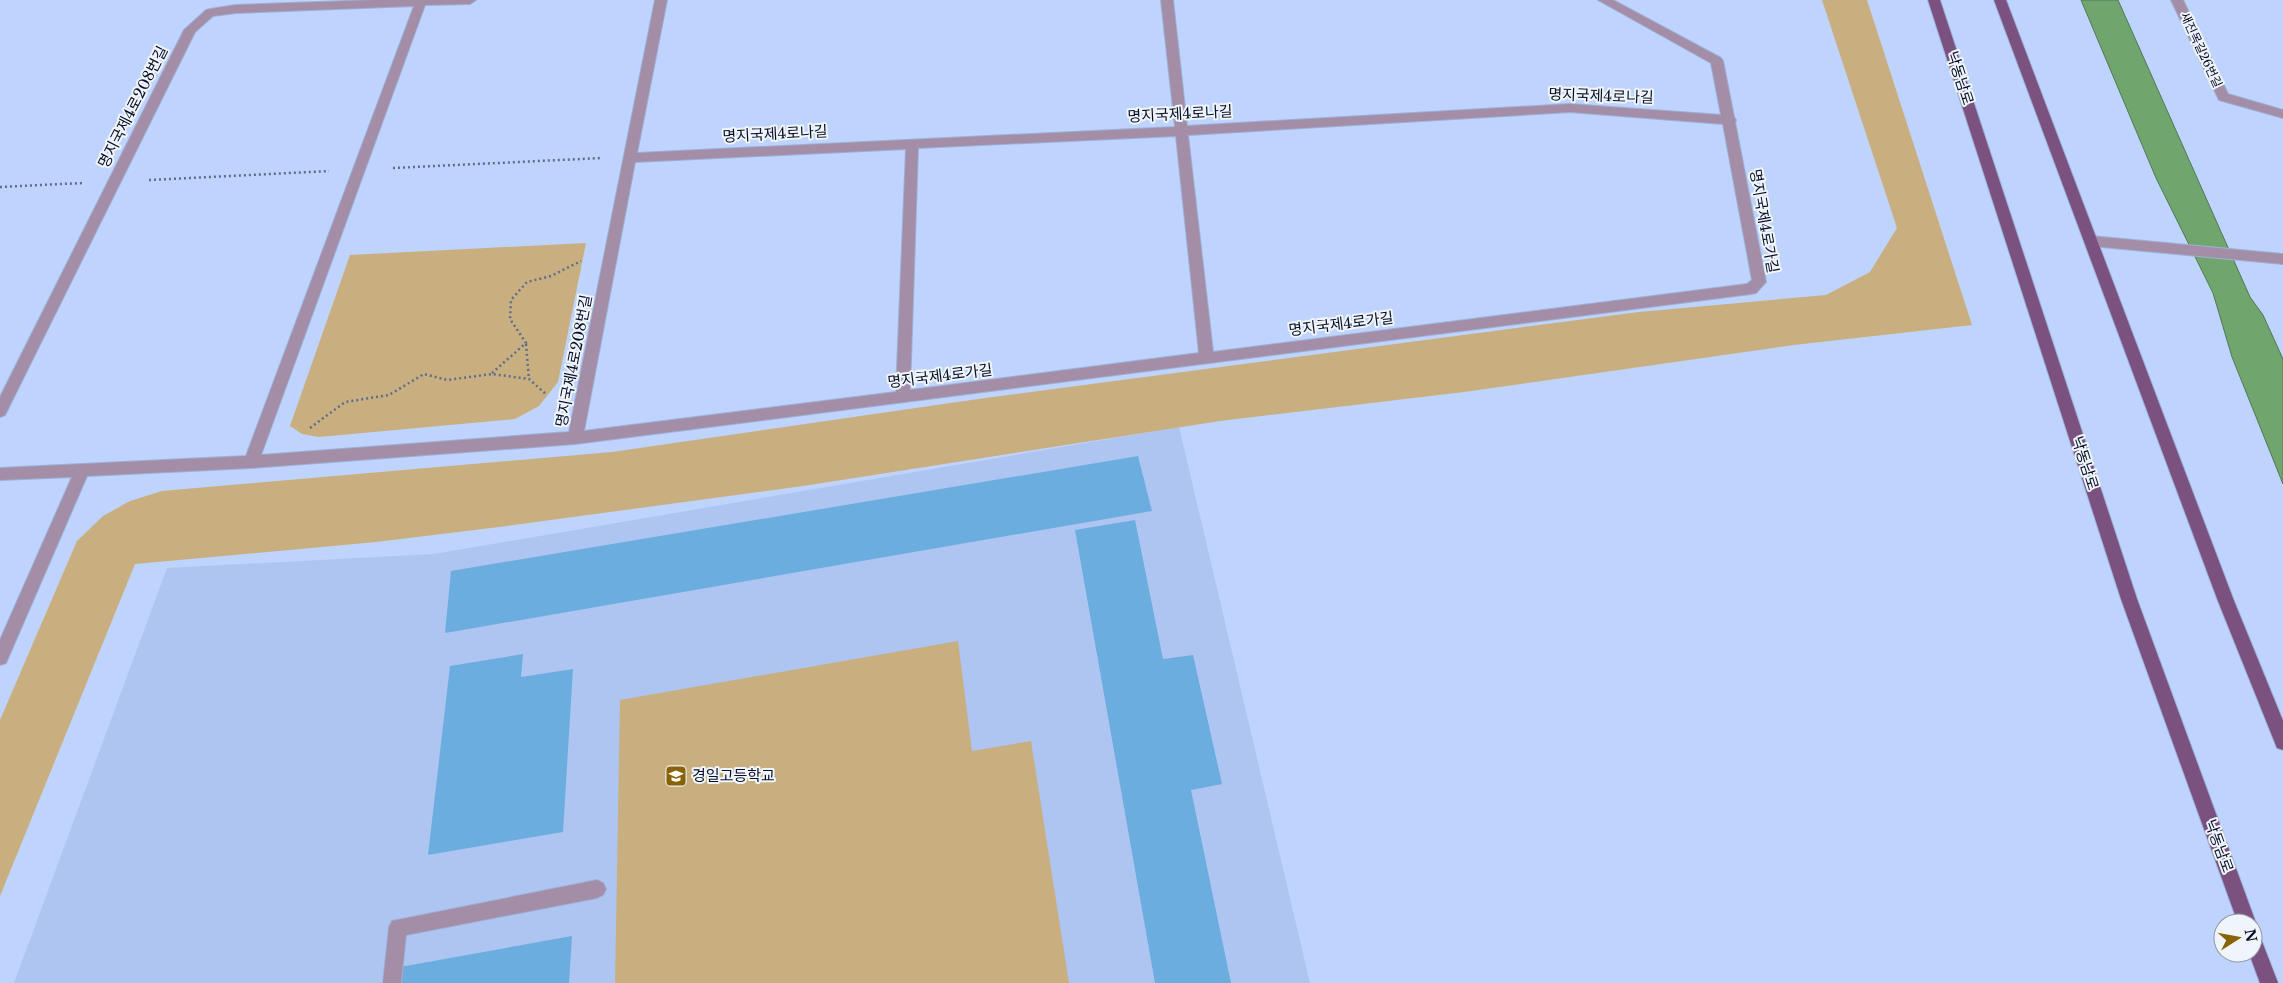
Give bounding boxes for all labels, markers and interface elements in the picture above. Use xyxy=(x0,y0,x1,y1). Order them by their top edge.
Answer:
street label: 새진목길26번길 xyxy=(2177,10,2225,90)
street label: 명지국제4로208번길 xyxy=(94,43,172,171)
street label: 낙동남로 xyxy=(1943,49,1978,107)
street label: 명지국제4로나길 xyxy=(1548,84,1654,107)
street label: 명지국제4로나길 xyxy=(1127,101,1233,126)
street label: 명지국제4로나길 xyxy=(722,121,828,146)
street label: 명지국제4로가길 xyxy=(1746,167,1783,274)
street label: 명지국제4로208번길 xyxy=(551,293,596,429)
street label: 명지국제4로가길 xyxy=(1287,308,1394,339)
street label: 명지국제4로가길 xyxy=(886,360,993,391)
street label: 낙동남로 xyxy=(2068,434,2103,492)
school or university icon: 경일고등학교 xyxy=(664,764,688,788)
place label: 경일고등학교 xyxy=(692,766,775,785)
street label: 낙동남로 xyxy=(2201,817,2238,875)
north arrow xyxy=(2213,913,2263,963)
text: N xyxy=(2241,927,2261,944)

